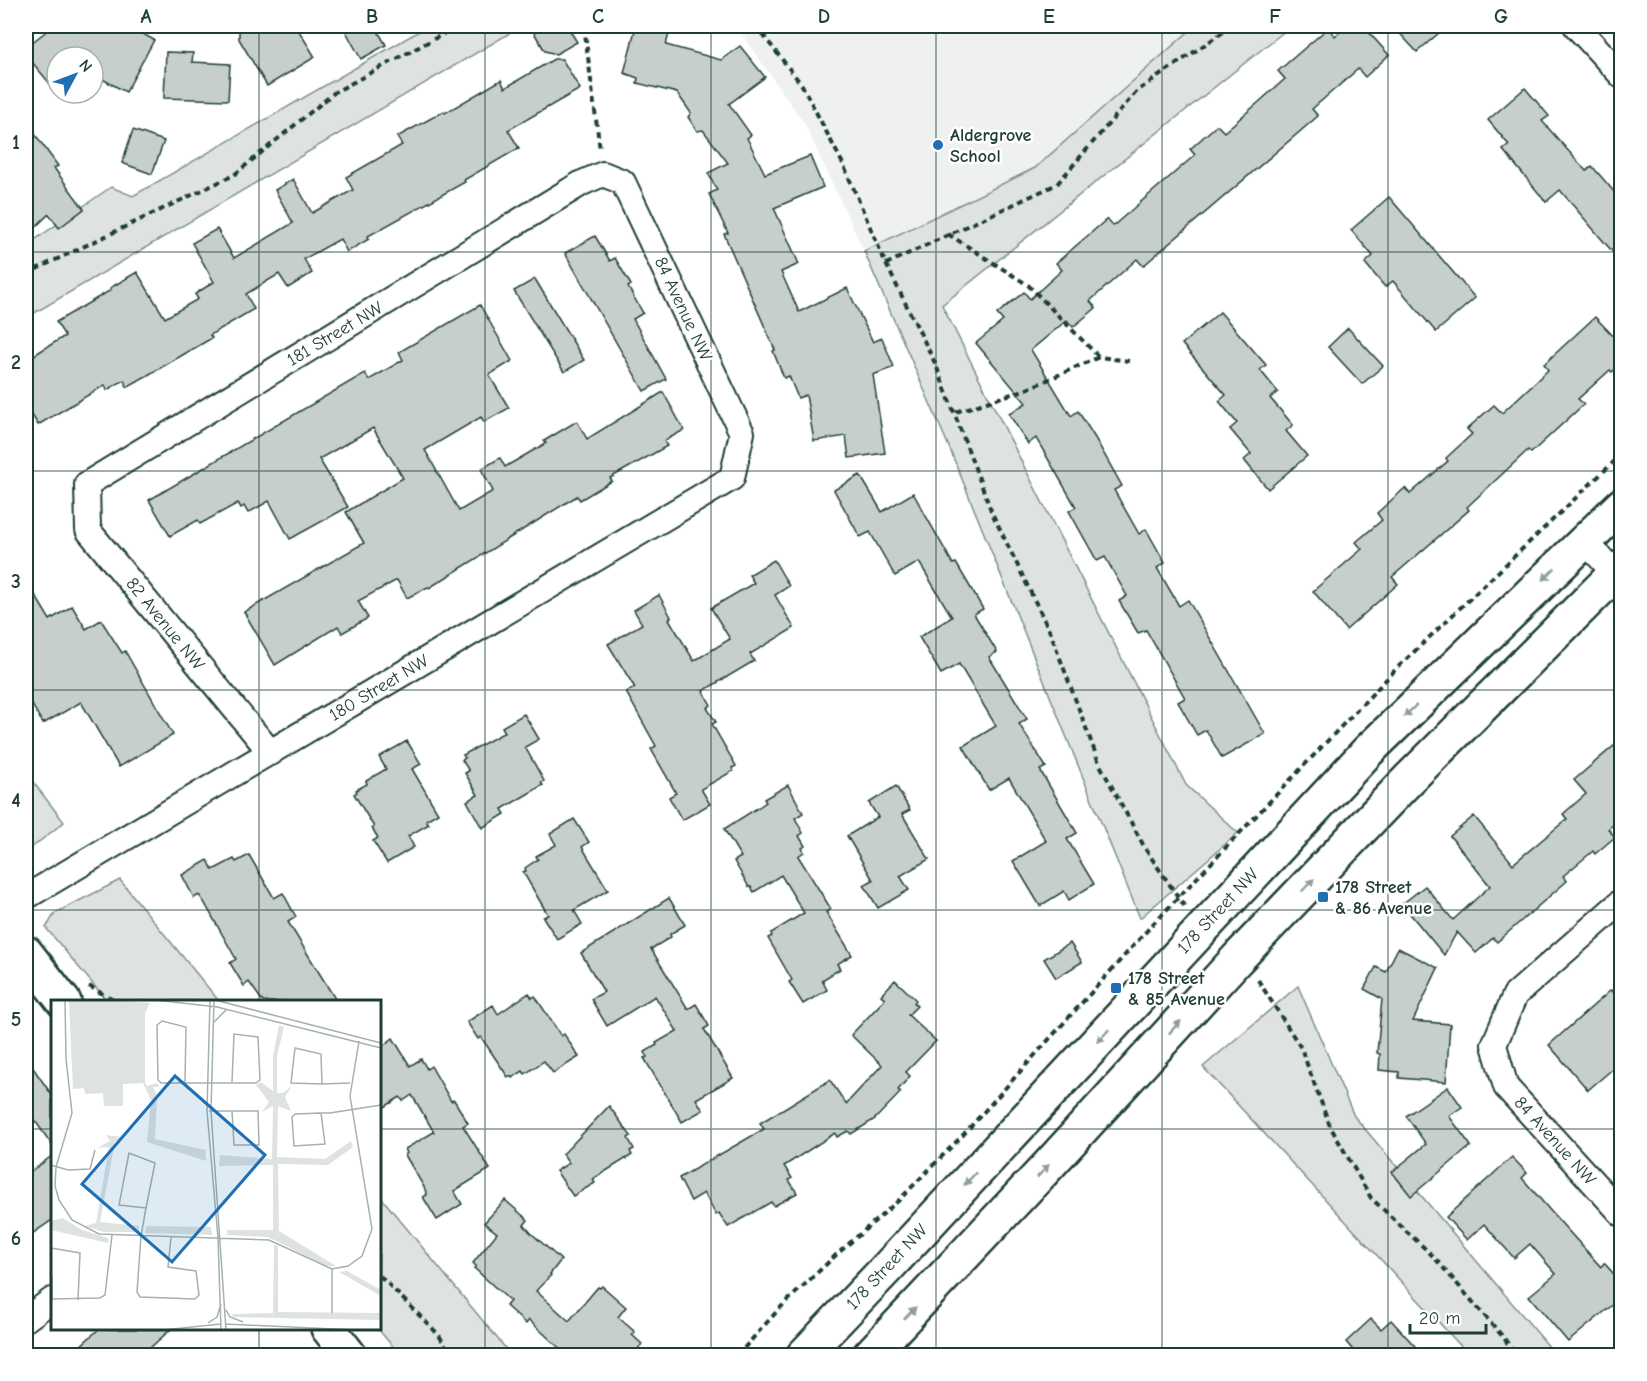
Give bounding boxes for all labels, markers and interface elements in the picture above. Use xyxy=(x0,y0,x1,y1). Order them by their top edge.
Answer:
text: A xyxy=(140,5,152,28)
text: B xyxy=(366,5,378,28)
text: C xyxy=(592,5,604,28)
text: D xyxy=(818,5,830,28)
text: E xyxy=(1043,5,1055,28)
text: F xyxy=(1269,5,1281,28)
text: G xyxy=(1494,5,1508,28)
north arrow xyxy=(45,45,105,105)
text: N xyxy=(75,56,96,76)
place label: Aldergrove School xyxy=(950,125,1032,167)
text: 1 xyxy=(12,131,20,154)
marker: Aldergrove School xyxy=(931,138,945,152)
street label: 84 Avenue NW xyxy=(650,254,716,365)
street label: 181 Street NW xyxy=(283,297,387,371)
text: 2 xyxy=(11,351,21,374)
one-way arrow xyxy=(1542,567,1556,581)
text: 3 xyxy=(11,570,21,593)
street label: 82 Avenue NW xyxy=(121,573,209,675)
street label: 180 Street NW xyxy=(326,650,433,726)
one-way arrow xyxy=(1402,704,1417,718)
text: 4 xyxy=(11,789,21,812)
street label: 178 Street NW xyxy=(1173,864,1263,958)
place label: 178 Street & 86 Avenue xyxy=(1335,877,1432,919)
one-way arrow xyxy=(1301,878,1314,893)
marker: 178 Street & 86 Avenue xyxy=(1316,890,1330,904)
place label: 178 Street & 85 Avenue xyxy=(1128,968,1225,1010)
marker: 178 Street & 85 Avenue xyxy=(1109,981,1123,995)
inset map xyxy=(51,1000,381,1330)
text: 5 xyxy=(11,1008,21,1031)
one-way arrow xyxy=(1168,1020,1182,1035)
one-way arrow xyxy=(1097,1028,1110,1043)
street label: 84 Avenue NW xyxy=(1510,1092,1601,1190)
one-way arrow xyxy=(1036,1163,1050,1178)
one-way arrow xyxy=(964,1171,977,1186)
street label: 178 Street NW xyxy=(842,1220,932,1314)
text: 6 xyxy=(11,1227,21,1250)
scale bar xyxy=(1410,1297,1486,1335)
one-way arrow xyxy=(903,1306,917,1321)
text: 20 m xyxy=(1419,1308,1460,1329)

